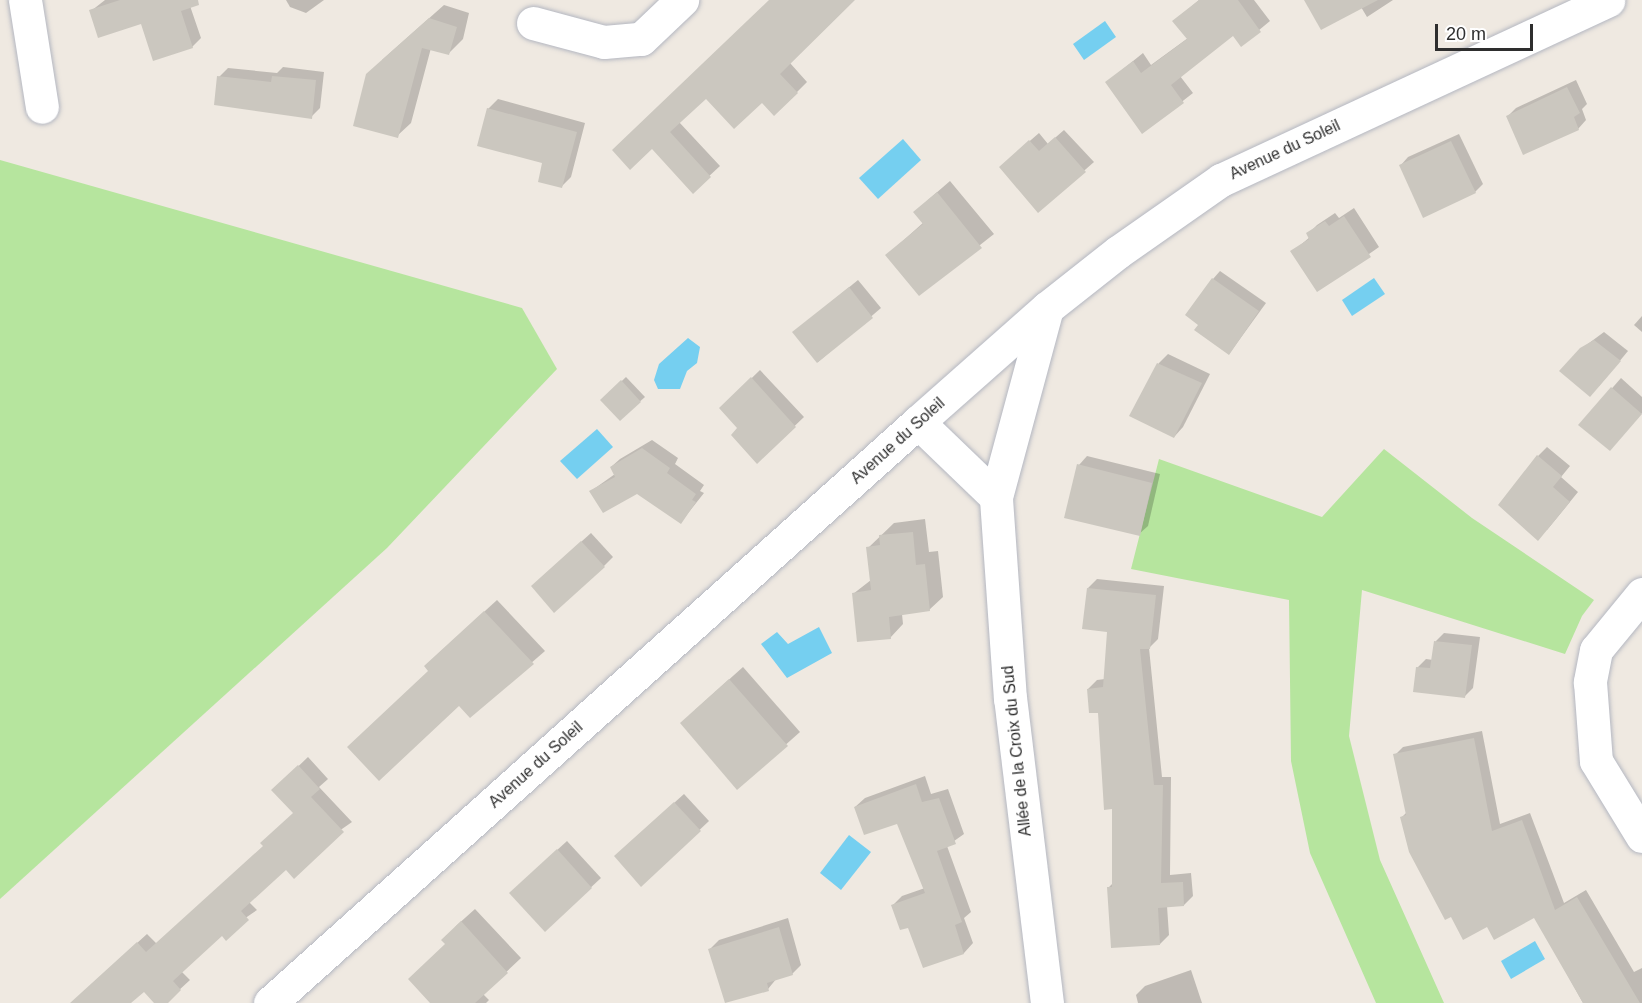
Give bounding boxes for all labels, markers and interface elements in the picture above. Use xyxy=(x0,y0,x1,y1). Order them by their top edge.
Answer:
scale bar xyxy=(1438,12,1536,50)
text: 20 m xyxy=(1446,24,1486,44)
street label: Avenue du Soleil xyxy=(1227,116,1343,184)
street label: Avenue du Soleil xyxy=(847,394,949,488)
street label: Allée de la Croix du Sud xyxy=(998,665,1036,837)
street label: Avenue du Soleil xyxy=(485,718,587,812)

